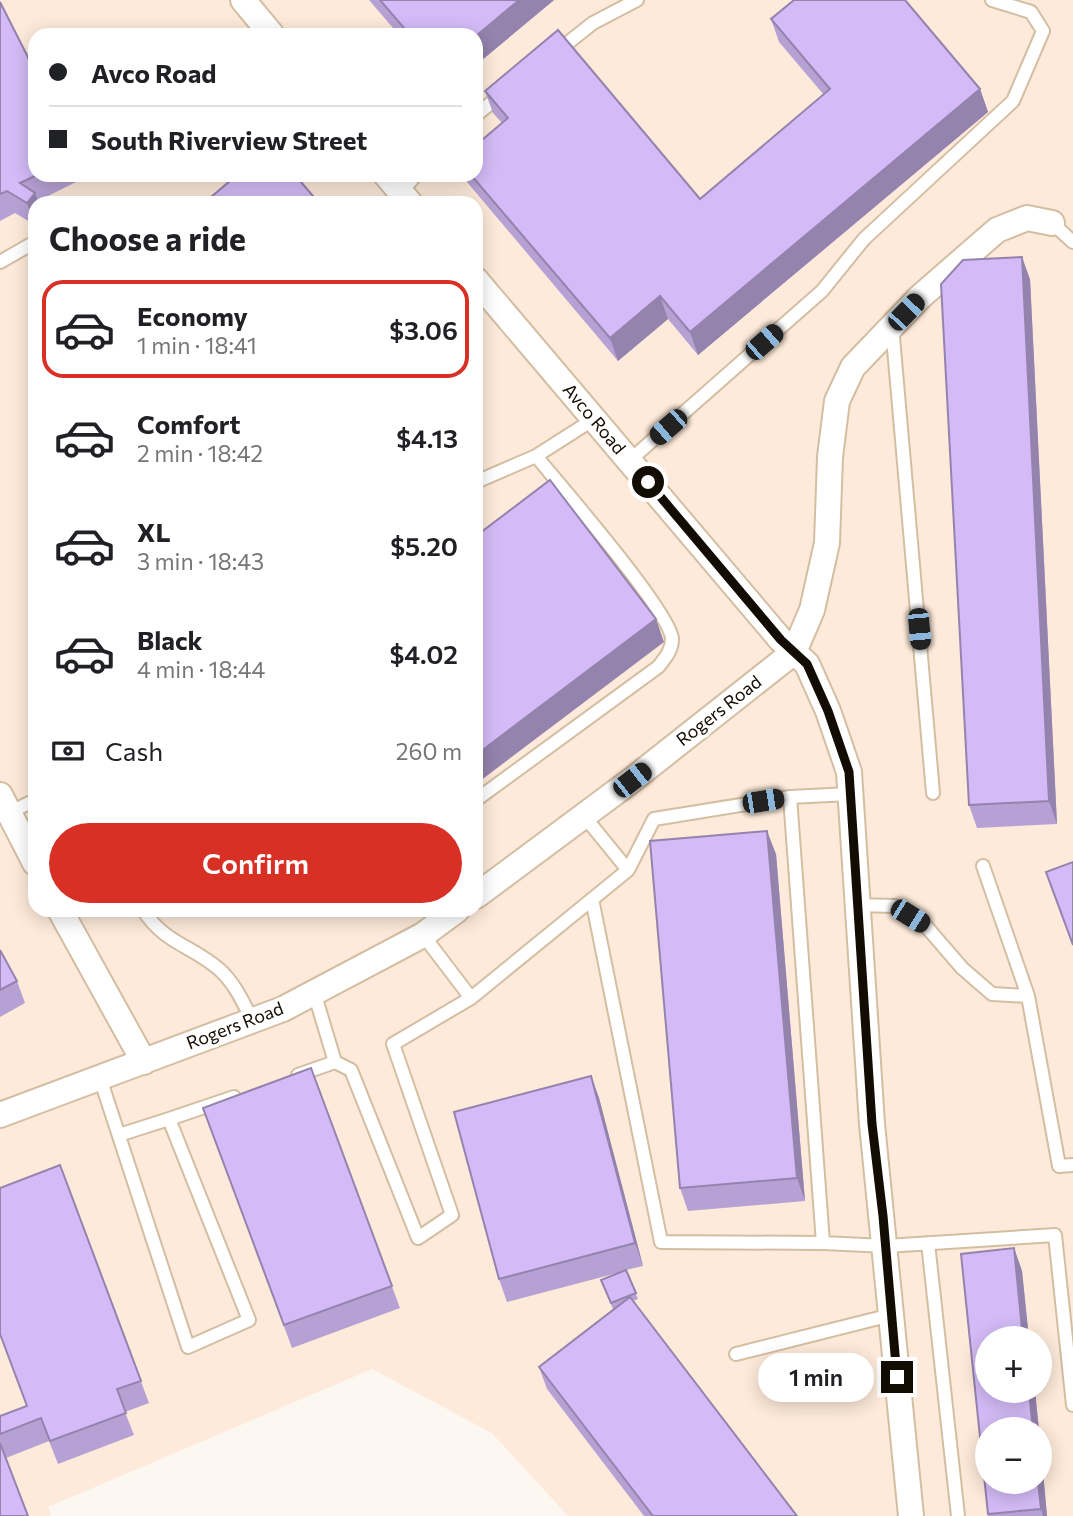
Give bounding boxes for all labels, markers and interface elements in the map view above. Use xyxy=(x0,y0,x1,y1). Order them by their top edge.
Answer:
text: Avco Road xyxy=(91,57,217,88)
text: South Riverview Street xyxy=(91,124,367,155)
text: Choose a ride xyxy=(49,218,246,258)
car xyxy=(884,290,929,334)
icon: car xyxy=(53,298,116,361)
text: Economy xyxy=(137,300,248,331)
text: $3.06 xyxy=(389,314,458,345)
car xyxy=(742,320,787,364)
text: 1 min · 18:41 xyxy=(137,331,257,359)
street label: Avco Road xyxy=(559,378,631,458)
car xyxy=(646,405,691,449)
icon: car xyxy=(53,406,116,469)
text: Comfort xyxy=(137,408,240,439)
text: $4.13 xyxy=(396,422,458,453)
text: 2 min · 18:42 xyxy=(137,439,263,467)
route start xyxy=(632,466,664,498)
icon: car xyxy=(53,514,116,577)
text: XL xyxy=(137,516,171,547)
text: $5.20 xyxy=(390,530,458,561)
text: 3 min · 18:43 xyxy=(137,547,264,575)
car xyxy=(907,607,932,651)
icon: car xyxy=(53,622,116,685)
text: Black xyxy=(137,624,203,655)
text: $4.02 xyxy=(390,638,458,669)
text: 4 min · 18:44 xyxy=(137,655,265,683)
street label: Rogers Road xyxy=(671,670,765,750)
icon: cash xyxy=(49,732,87,770)
text: Cash xyxy=(105,735,163,766)
text: 260 m xyxy=(396,737,462,765)
car xyxy=(609,759,656,801)
car xyxy=(741,787,786,815)
button: Confirm xyxy=(49,823,462,903)
car xyxy=(887,896,934,936)
street label: Rogers Road xyxy=(183,997,286,1054)
map controls xyxy=(975,1326,1052,1494)
button: + xyxy=(975,1326,1052,1403)
callout: 1 min xyxy=(757,1352,872,1402)
route end xyxy=(881,1361,913,1393)
text: 1 min xyxy=(789,1363,843,1391)
button: − xyxy=(975,1417,1052,1494)

